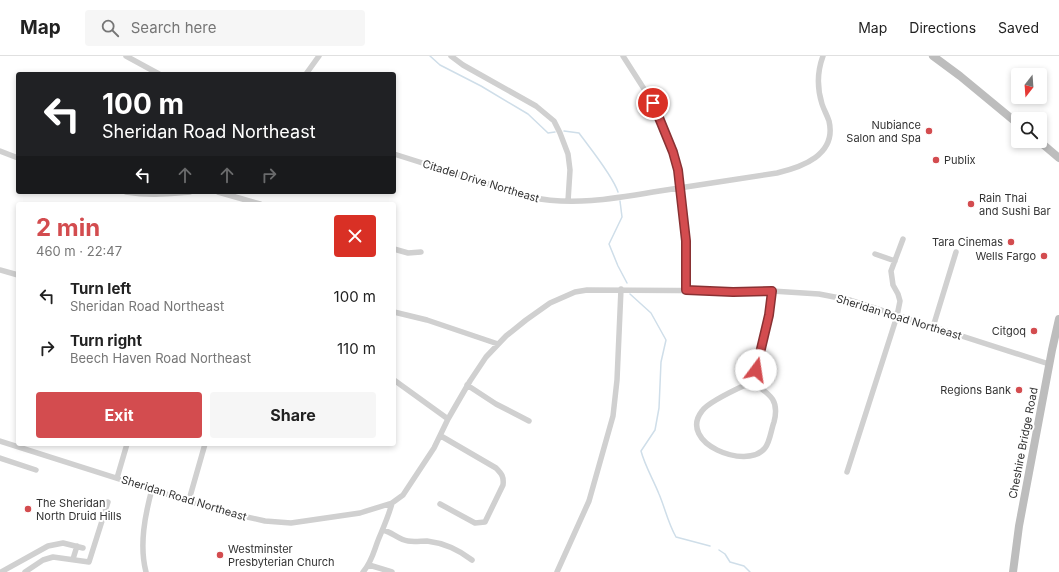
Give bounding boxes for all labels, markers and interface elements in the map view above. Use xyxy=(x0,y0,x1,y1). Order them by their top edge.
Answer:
search box xyxy=(85,10,365,46)
text: Map xyxy=(20,16,61,39)
icon: search xyxy=(99,17,121,39)
text: Search here xyxy=(131,18,216,37)
text: Map xyxy=(858,19,887,36)
text: Directions xyxy=(909,19,976,36)
text: Saved xyxy=(998,19,1039,36)
north arrow xyxy=(1011,68,1047,104)
map controls xyxy=(1011,68,1047,148)
pin xyxy=(636,86,670,120)
text: 100 m xyxy=(102,87,184,121)
icon: left xyxy=(36,88,88,140)
icon: arrive xyxy=(642,92,664,114)
button: search xyxy=(1011,112,1047,148)
place label: Nubiance Salon and Spa xyxy=(846,118,921,145)
text: Sheridan Road Northeast xyxy=(102,121,316,142)
marker: Nubiance Salon and Spa xyxy=(924,126,934,136)
place label: Publix xyxy=(944,153,976,167)
marker: Publix xyxy=(931,155,941,165)
street label: Citadel Drive Northeast xyxy=(421,157,541,206)
icon: left xyxy=(132,164,154,186)
icon: ahead xyxy=(174,164,196,186)
icon: ahead xyxy=(216,164,238,186)
icon: right xyxy=(258,164,280,186)
place label: Rain Thai and Sushi Bar xyxy=(979,191,1051,218)
marker: Rain Thai and Sushi Bar xyxy=(966,199,976,209)
text: 2 min xyxy=(36,213,100,242)
button: close xyxy=(334,215,376,257)
place label: Tara Cinemas xyxy=(932,235,1003,249)
marker: Tara Cinemas xyxy=(1006,237,1016,247)
text: 460 m · 22:47 xyxy=(36,243,122,259)
place label: Wells Fargo xyxy=(975,249,1036,263)
marker: Wells Fargo xyxy=(1039,251,1049,261)
text: Turn left xyxy=(70,279,131,298)
icon: left xyxy=(36,285,58,307)
text: 100 m xyxy=(334,287,376,306)
street label: Sheridan Road Northeast xyxy=(835,291,964,343)
text: Sheridan Road Northeast xyxy=(70,298,224,314)
place label: Citgoq xyxy=(992,324,1026,338)
marker: Citgoq xyxy=(1029,326,1039,336)
text: Turn right xyxy=(70,331,142,350)
icon: right xyxy=(36,337,58,359)
text: 110 m xyxy=(337,339,376,358)
position arrow xyxy=(735,349,777,391)
text: Beech Haven Road Northeast xyxy=(70,350,251,366)
place label: Regions Bank xyxy=(940,383,1011,397)
marker: Regions Bank xyxy=(1014,385,1024,395)
street label: Cheshire Bridge Road xyxy=(1005,386,1041,500)
button: Exit xyxy=(36,392,202,438)
button: Share xyxy=(210,392,376,438)
street label: Sheridan Road Northeast xyxy=(120,472,249,524)
place label: The Sheridan North Druid Hills xyxy=(36,496,122,523)
marker: The Sheridan North Druid Hills xyxy=(23,504,33,514)
place label: Westminster Presbyterian Church xyxy=(228,542,335,569)
marker: Westminster Presbyterian Church xyxy=(215,550,225,560)

